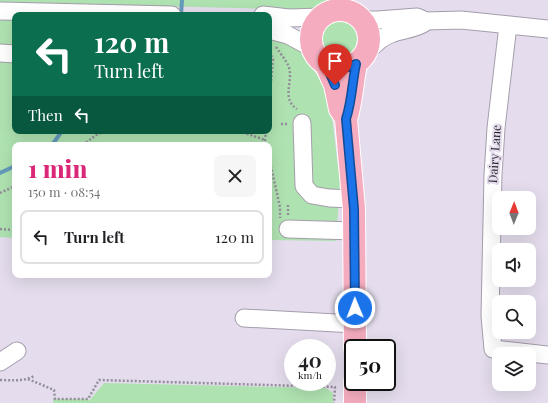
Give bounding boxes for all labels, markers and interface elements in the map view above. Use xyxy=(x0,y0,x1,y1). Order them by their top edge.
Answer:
text: 120 m xyxy=(94,23,169,60)
icon: left xyxy=(28,28,80,80)
pin xyxy=(318,44,352,85)
icon: arrive xyxy=(324,50,346,72)
text: Turn left xyxy=(94,59,164,83)
icon: left xyxy=(71,104,93,126)
text: Then xyxy=(28,105,63,125)
street label: Dairy Lane xyxy=(484,124,504,184)
text: 1 min xyxy=(28,152,87,184)
button: close xyxy=(214,155,256,197)
text: 150 m · 08:54 xyxy=(28,183,100,200)
north arrow xyxy=(492,191,536,235)
map controls xyxy=(492,191,536,391)
icon: left xyxy=(30,226,52,248)
text: Turn left xyxy=(64,227,125,247)
text: 120 m xyxy=(215,227,254,247)
button: sound xyxy=(492,243,536,287)
position arrow xyxy=(334,287,376,329)
button: search xyxy=(492,295,536,339)
speed limit sign: 50 xyxy=(344,339,396,391)
text: 40 xyxy=(298,346,322,373)
button: layers xyxy=(492,347,536,391)
text: km/h xyxy=(298,368,322,382)

